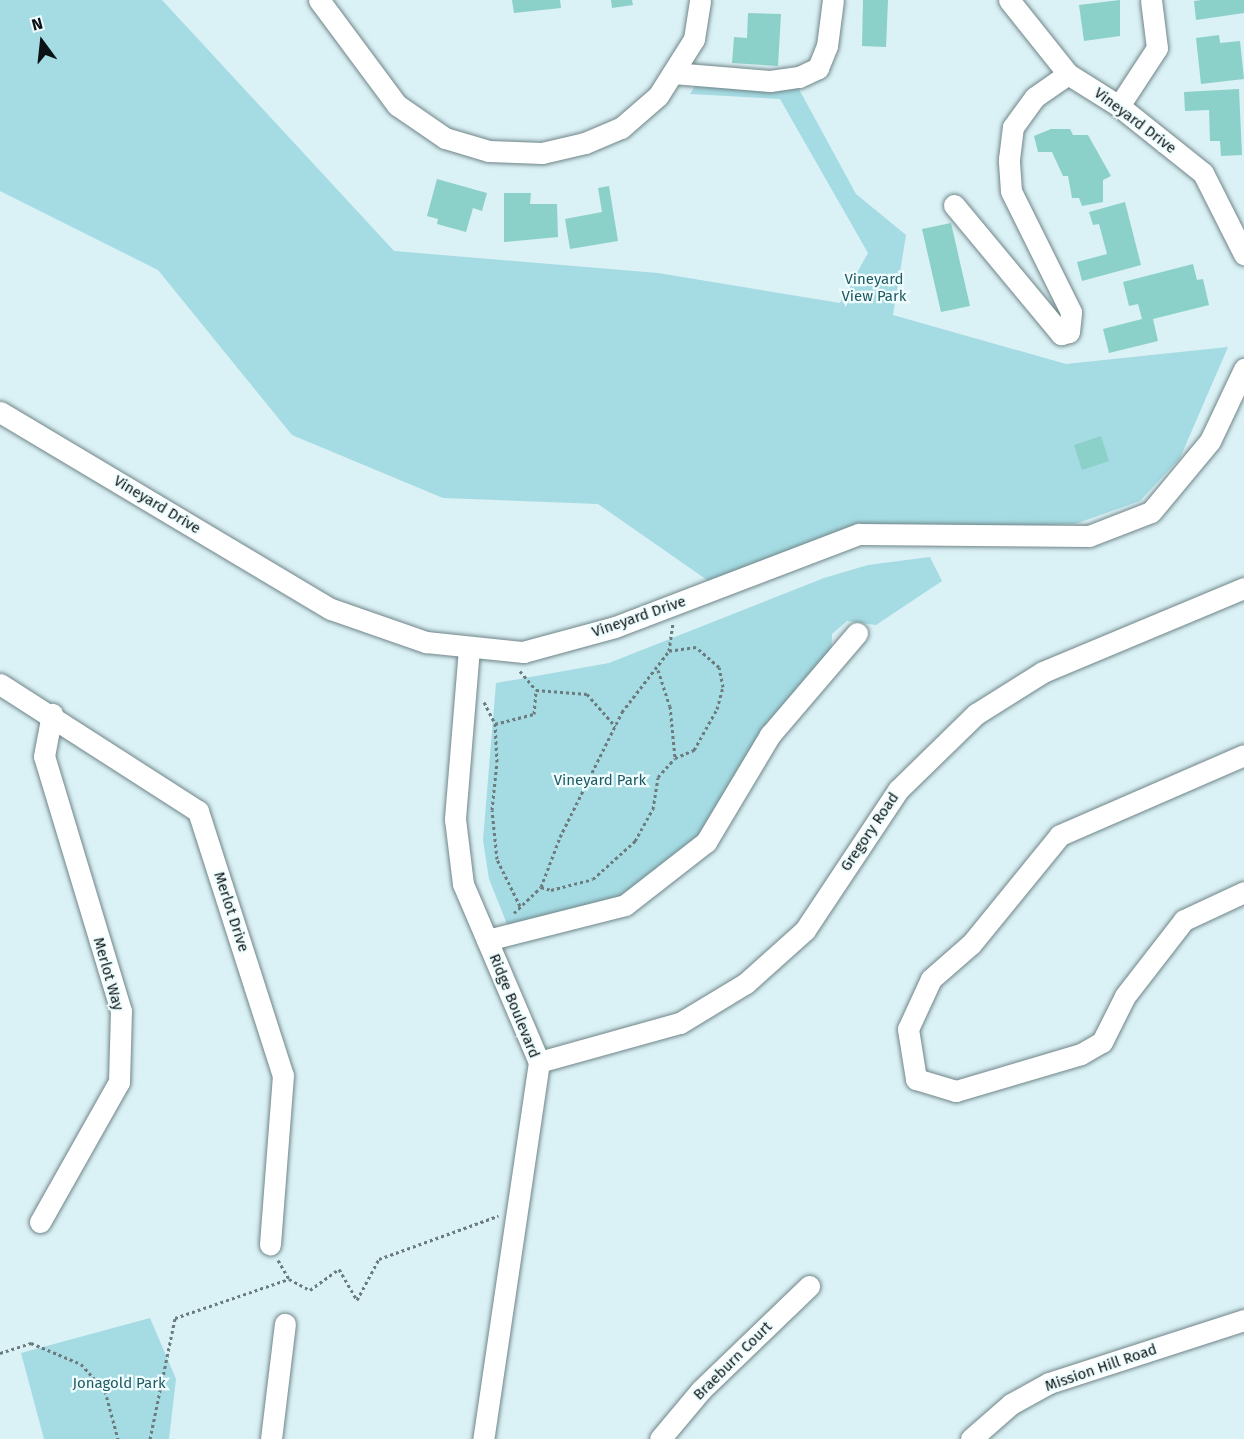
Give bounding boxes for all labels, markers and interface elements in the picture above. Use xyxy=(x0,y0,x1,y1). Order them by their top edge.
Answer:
north arrow xyxy=(12,12,72,72)
text: N xyxy=(30,14,45,35)
street label: Vineyard Drive xyxy=(1090,84,1180,158)
park label: Vineyard View Park xyxy=(842,270,906,305)
street label: Vineyard Drive xyxy=(110,472,204,538)
street label: Vineyard Drive xyxy=(590,592,688,642)
park label: Vineyard Park xyxy=(554,772,646,790)
street label: Gregory Road xyxy=(837,789,903,875)
street label: Merlot Drive xyxy=(210,870,252,954)
street label: Merlot Way xyxy=(89,935,127,1013)
street label: Ridge Boulevard xyxy=(485,951,543,1061)
street label: Braeburn Court xyxy=(690,1318,776,1404)
street label: Mission Hill Road xyxy=(1043,1340,1159,1396)
park label: Jonagold Park xyxy=(72,1375,166,1393)

